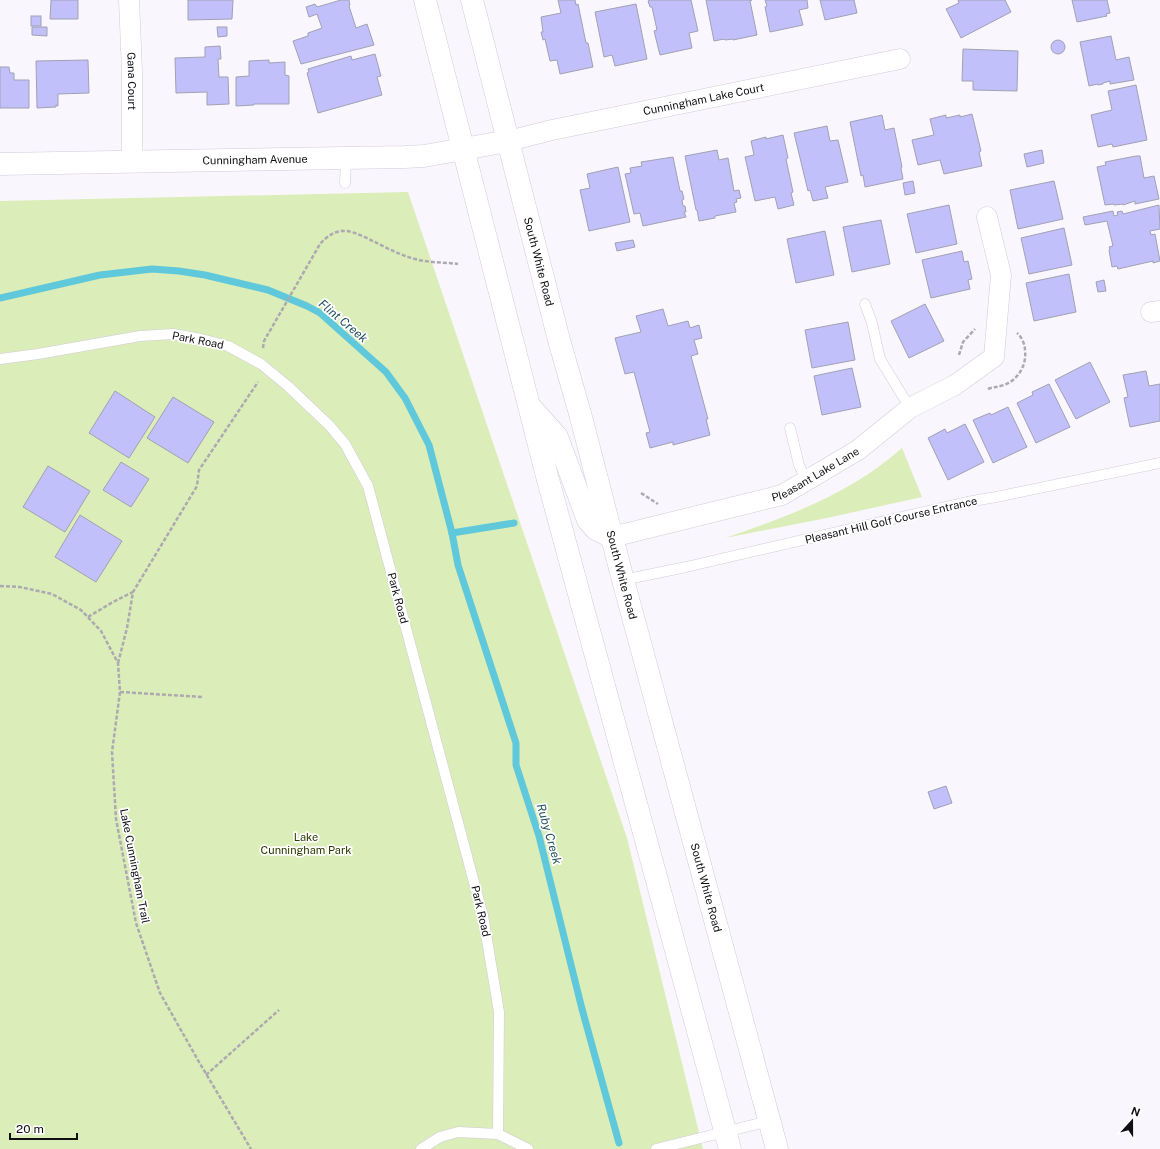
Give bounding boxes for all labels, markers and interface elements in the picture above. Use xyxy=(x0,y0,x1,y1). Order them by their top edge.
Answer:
street label: Gana Court xyxy=(125,52,138,110)
street label: Cunningham Lake Court xyxy=(642,81,765,117)
street label: Cunningham Avenue xyxy=(202,153,308,166)
street label: South White Road xyxy=(522,216,556,307)
water label: Flint Creek xyxy=(316,297,371,346)
street label: Park Road xyxy=(171,329,225,351)
street label: Pleasant Lake Lane xyxy=(770,445,861,503)
street label: Pleasant Hill Golf Course Entrance xyxy=(804,494,978,546)
street label: South White Road xyxy=(604,529,639,621)
street label: Park Road xyxy=(385,571,411,625)
water label: Ruby Creek xyxy=(534,802,564,866)
street label: Lake Cunningham Trail xyxy=(118,808,152,924)
park label: Lake Cunningham Park xyxy=(261,831,351,856)
street label: South White Road xyxy=(688,842,724,933)
street label: Park Road xyxy=(469,884,493,938)
north arrow xyxy=(1112,1101,1152,1141)
text: N xyxy=(1129,1105,1142,1119)
scale bar xyxy=(10,1115,77,1141)
text: 20 m xyxy=(16,1122,44,1136)

